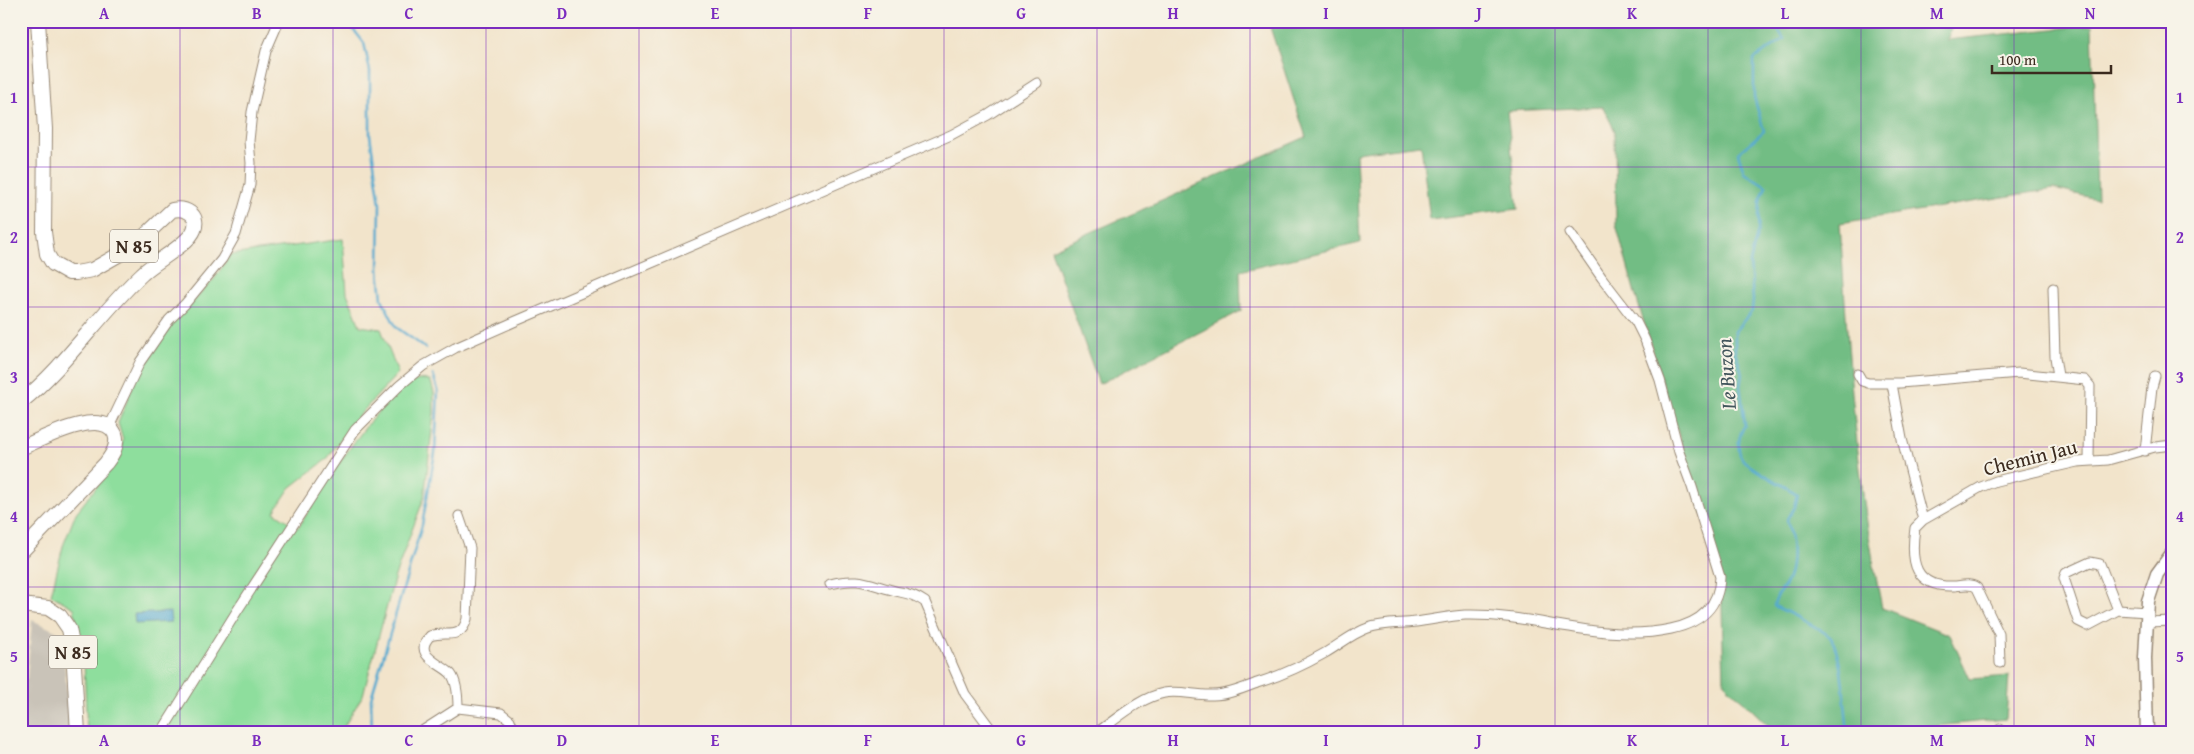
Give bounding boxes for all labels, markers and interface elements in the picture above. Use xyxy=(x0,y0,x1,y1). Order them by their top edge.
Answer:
text: A xyxy=(99,1,110,25)
text: B xyxy=(252,1,262,25)
text: C xyxy=(404,1,414,25)
text: D xyxy=(557,1,567,25)
text: E xyxy=(711,1,720,25)
text: F xyxy=(864,1,872,25)
text: G xyxy=(1016,1,1026,25)
text: H xyxy=(1167,1,1179,25)
text: I xyxy=(1323,1,1329,25)
text: J xyxy=(1473,1,1482,25)
text: K xyxy=(1627,1,1638,25)
text: L xyxy=(1781,1,1790,25)
text: M xyxy=(1930,1,1944,25)
text: N xyxy=(2085,1,2096,25)
scale bar xyxy=(1992,42,2110,74)
text: 100 m xyxy=(1999,49,2037,70)
text: 1 xyxy=(10,85,18,109)
text: 1 xyxy=(2176,85,2184,109)
text: 2 xyxy=(10,225,18,249)
text: 2 xyxy=(2176,225,2184,249)
road number: N 85 xyxy=(110,230,158,262)
water label: Le Buzon xyxy=(1708,337,1744,412)
text: 3 xyxy=(10,365,18,389)
text: 3 xyxy=(2176,365,2184,389)
street label: Chemin Jau xyxy=(1980,431,2080,483)
text: 4 xyxy=(10,504,18,528)
text: 4 xyxy=(2176,504,2184,528)
road number: N 85 xyxy=(49,636,97,669)
text: 5 xyxy=(10,644,18,668)
text: 5 xyxy=(2176,644,2184,668)
text: A xyxy=(99,728,110,752)
text: B xyxy=(252,728,262,752)
text: C xyxy=(404,728,414,752)
text: D xyxy=(557,728,567,752)
text: E xyxy=(711,728,720,752)
text: F xyxy=(864,728,872,752)
text: G xyxy=(1016,728,1026,752)
text: H xyxy=(1167,728,1179,752)
text: I xyxy=(1323,728,1329,752)
text: J xyxy=(1473,728,1482,752)
text: K xyxy=(1627,728,1638,752)
text: L xyxy=(1781,728,1790,752)
text: M xyxy=(1930,728,1944,752)
text: N xyxy=(2085,728,2096,752)

